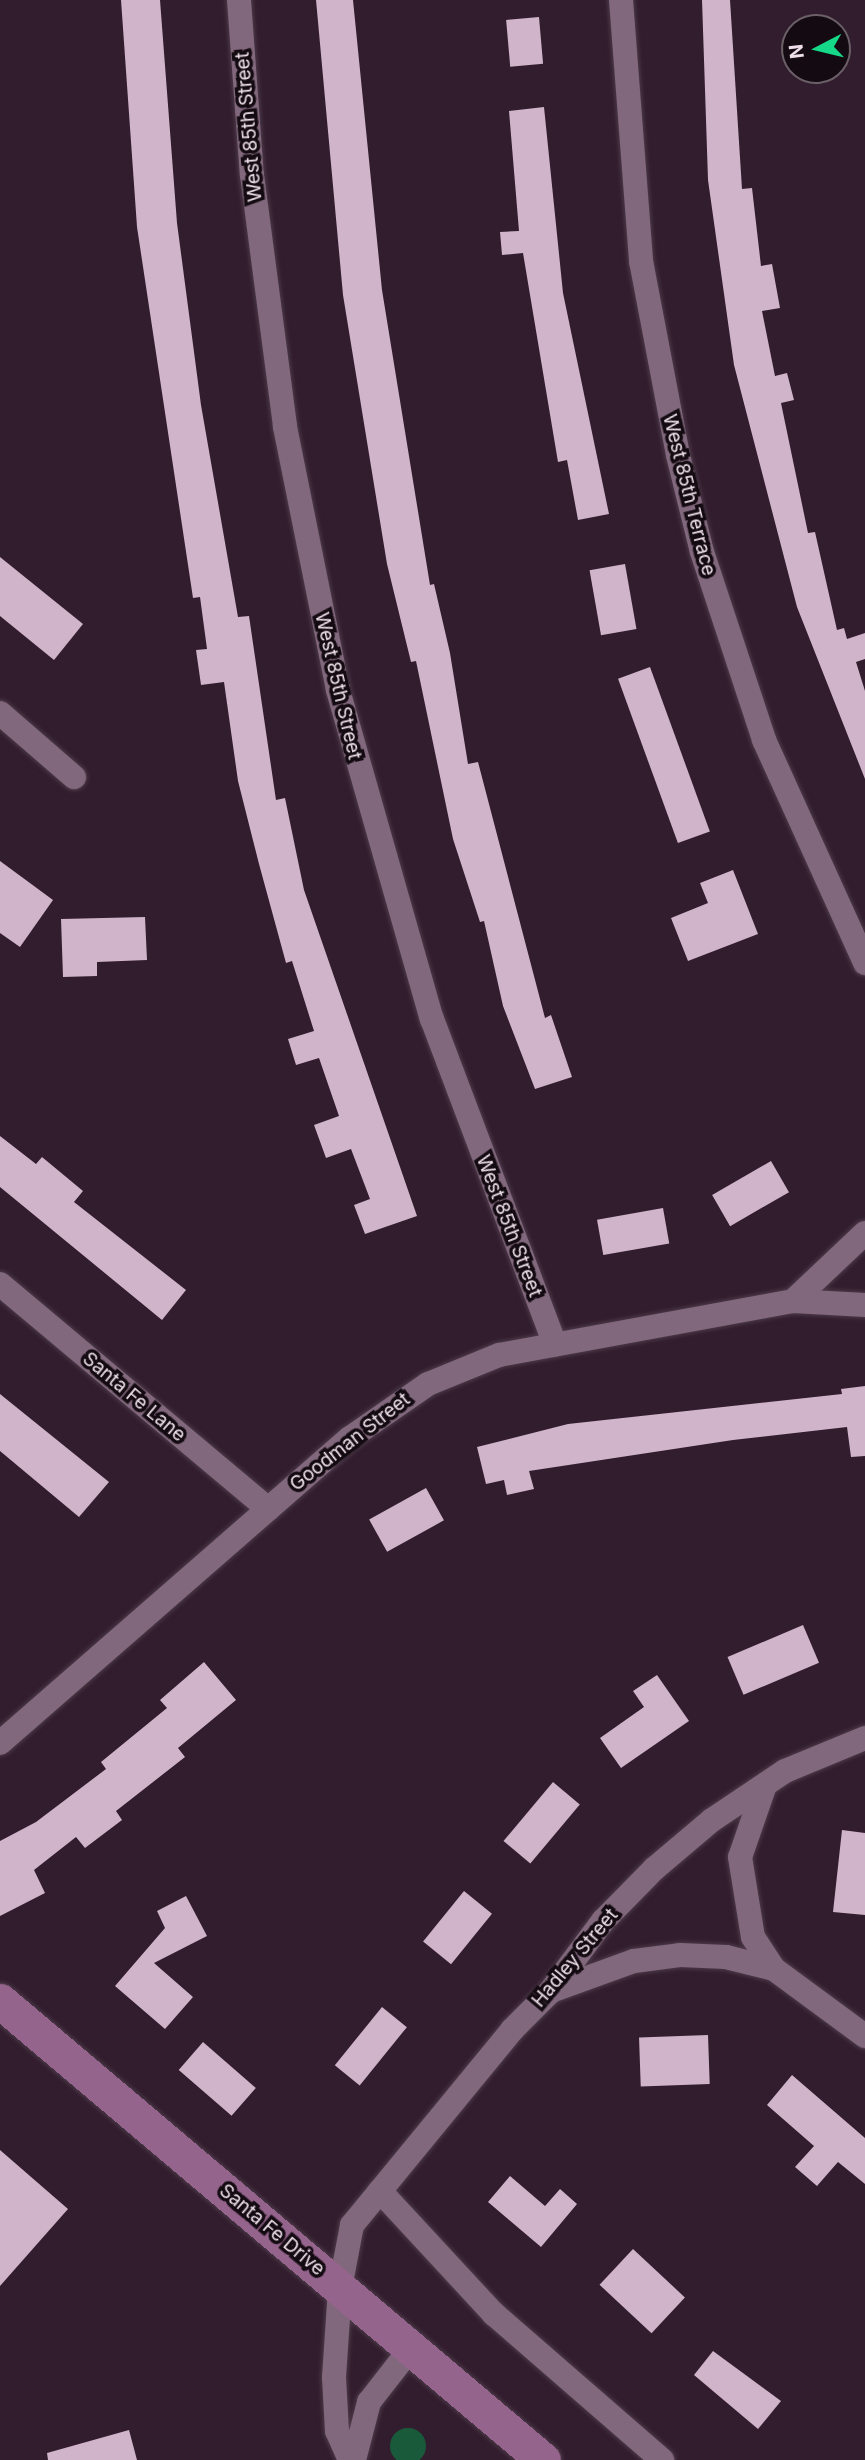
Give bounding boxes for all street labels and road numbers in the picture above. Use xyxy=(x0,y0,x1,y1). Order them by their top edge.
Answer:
street label: West 85th Street xyxy=(231,51,267,203)
street label: West 85th Terrace xyxy=(658,412,720,578)
street label: West 85th Street xyxy=(310,610,366,762)
street label: West 85th Street xyxy=(471,1152,547,1300)
street label: Santa Fe Lane xyxy=(78,1347,190,1447)
street label: Goodman Street xyxy=(285,1388,415,1496)
street label: Hadley Street xyxy=(527,1904,623,2012)
street label: Santa Fe Drive xyxy=(215,2179,329,2281)

